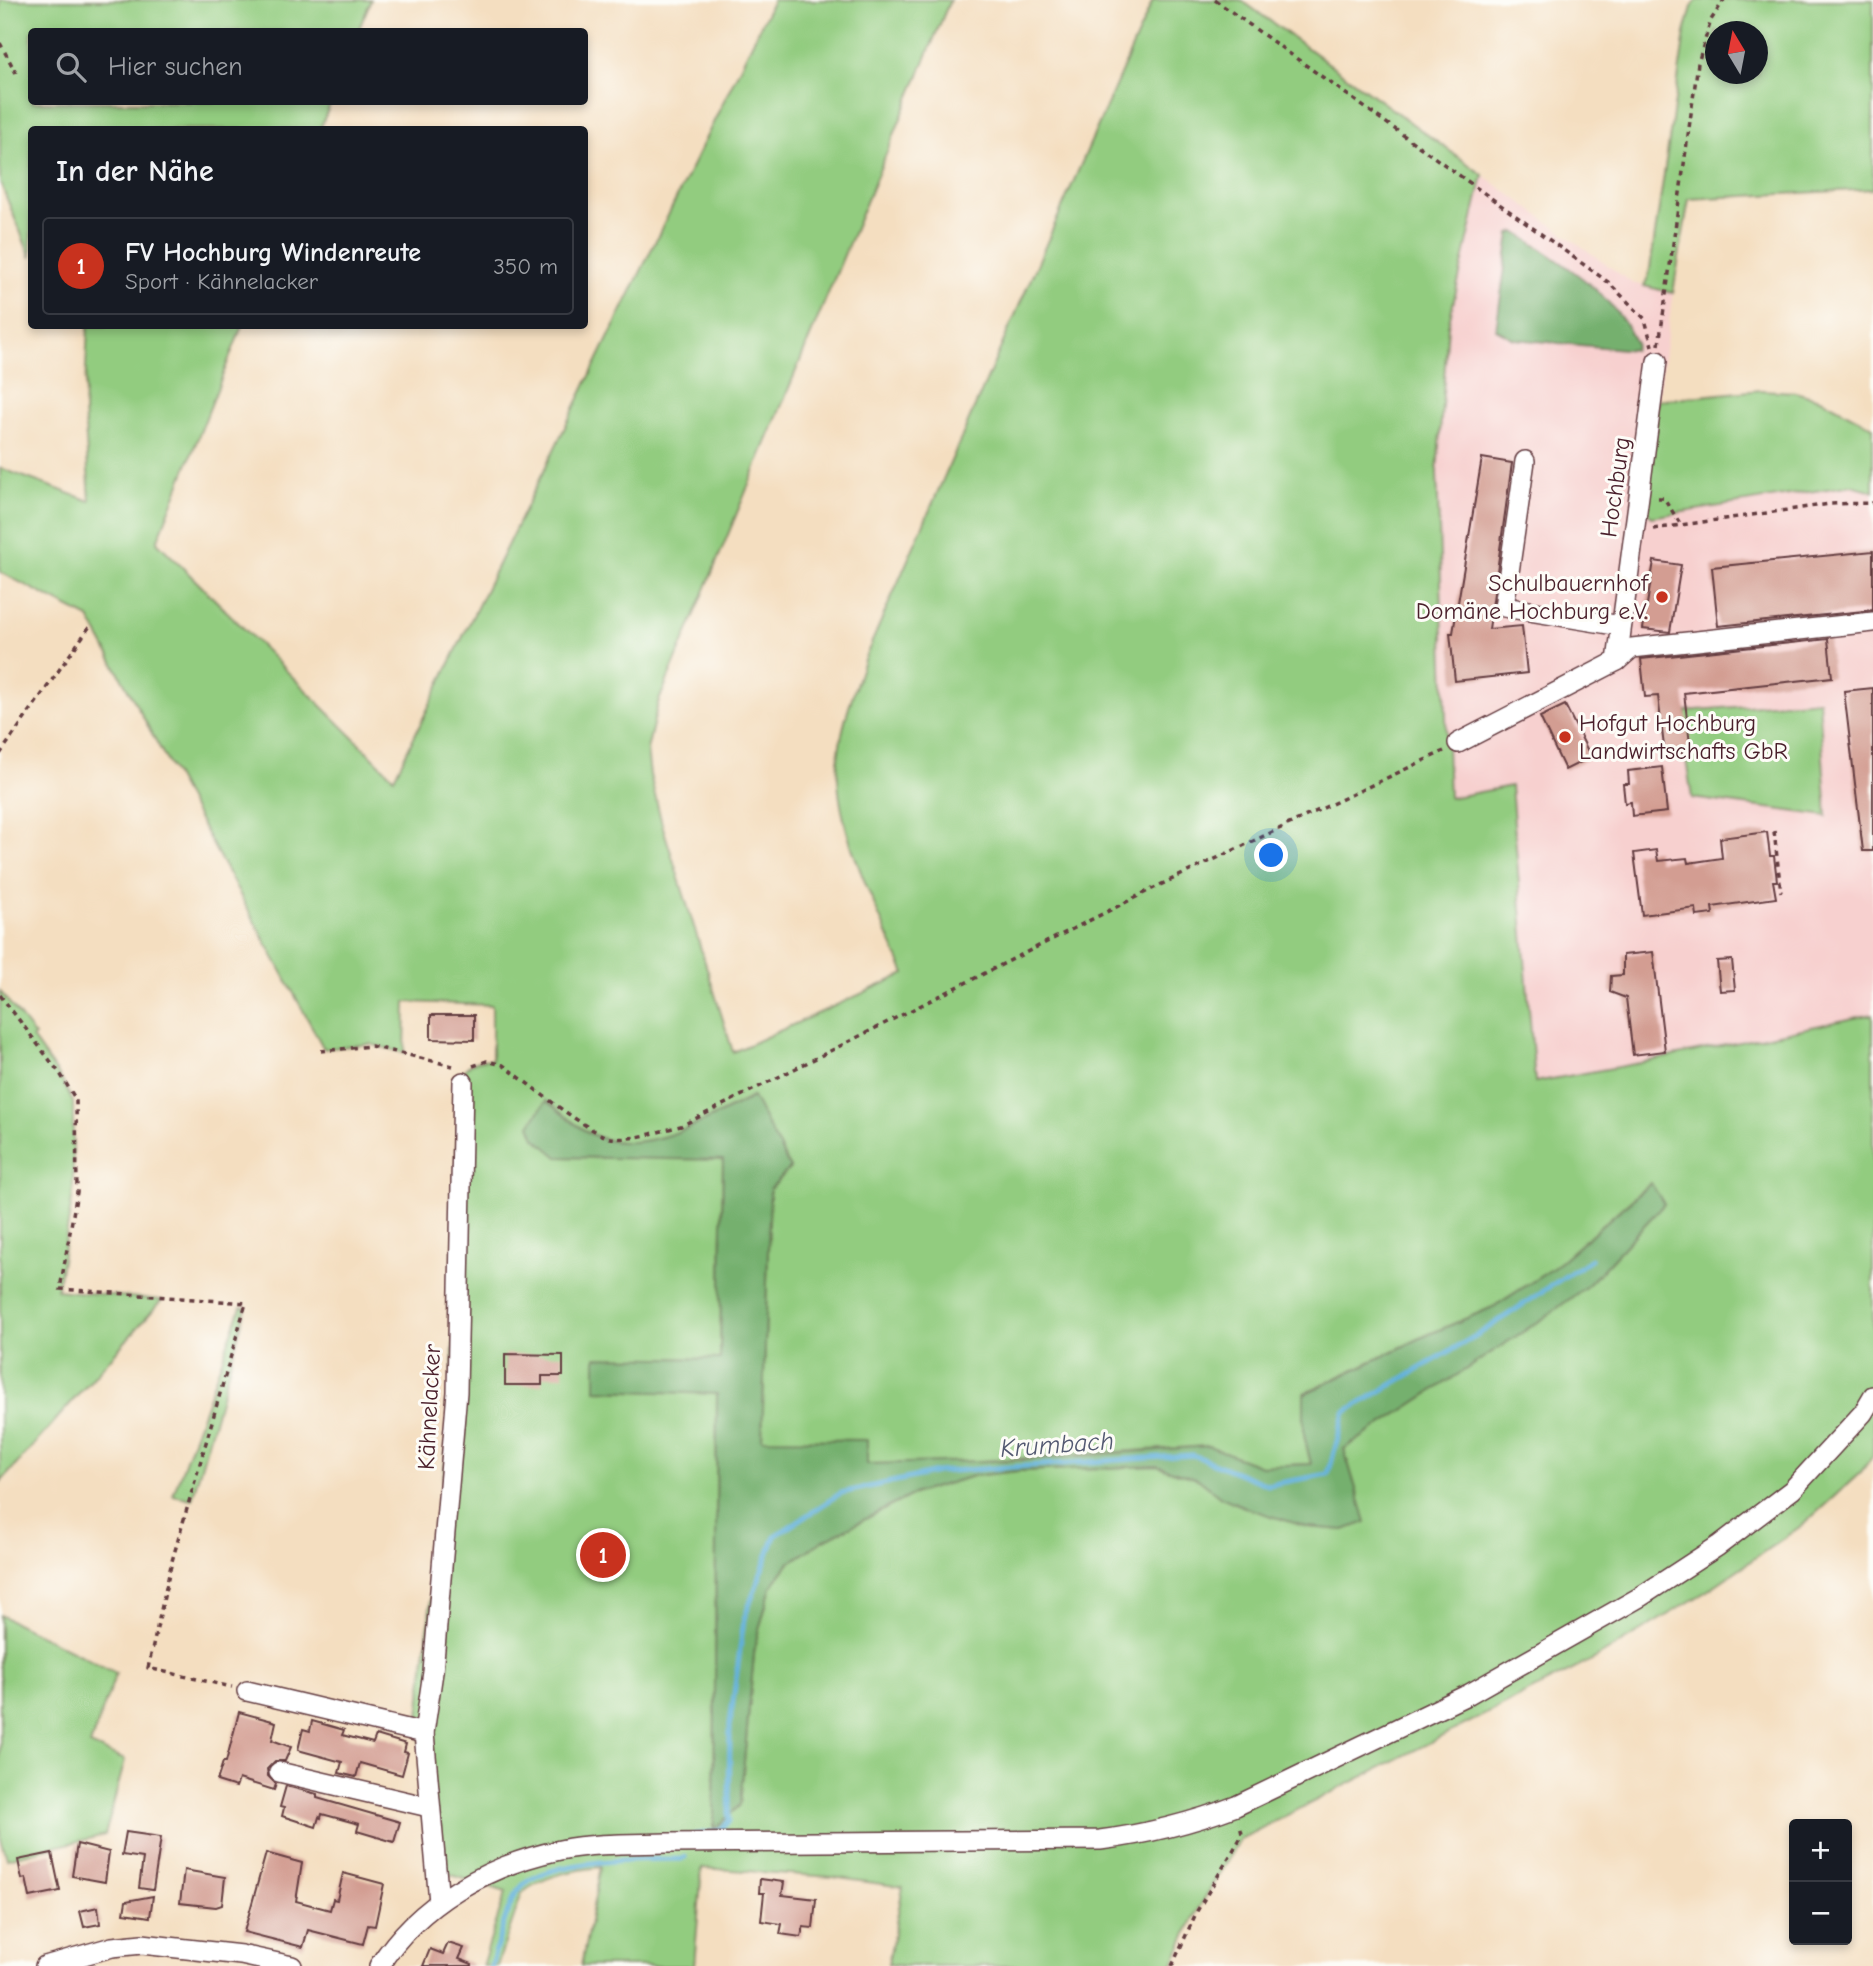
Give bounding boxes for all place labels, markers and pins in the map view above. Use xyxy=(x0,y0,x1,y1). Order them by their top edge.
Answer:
place label: Schulbauernhof Domäne Hochburg e.V. xyxy=(1416,569,1649,625)
marker: Schulbauernhof Domäne Hochburg e.V. xyxy=(1654,589,1670,605)
place label: Hofgut Hochburg Landwirtschafts GbR xyxy=(1579,709,1788,765)
marker: Hofgut Hochburg Landwirtschafts GbR xyxy=(1557,729,1573,745)
pin: 1 xyxy=(580,1529,626,1581)

